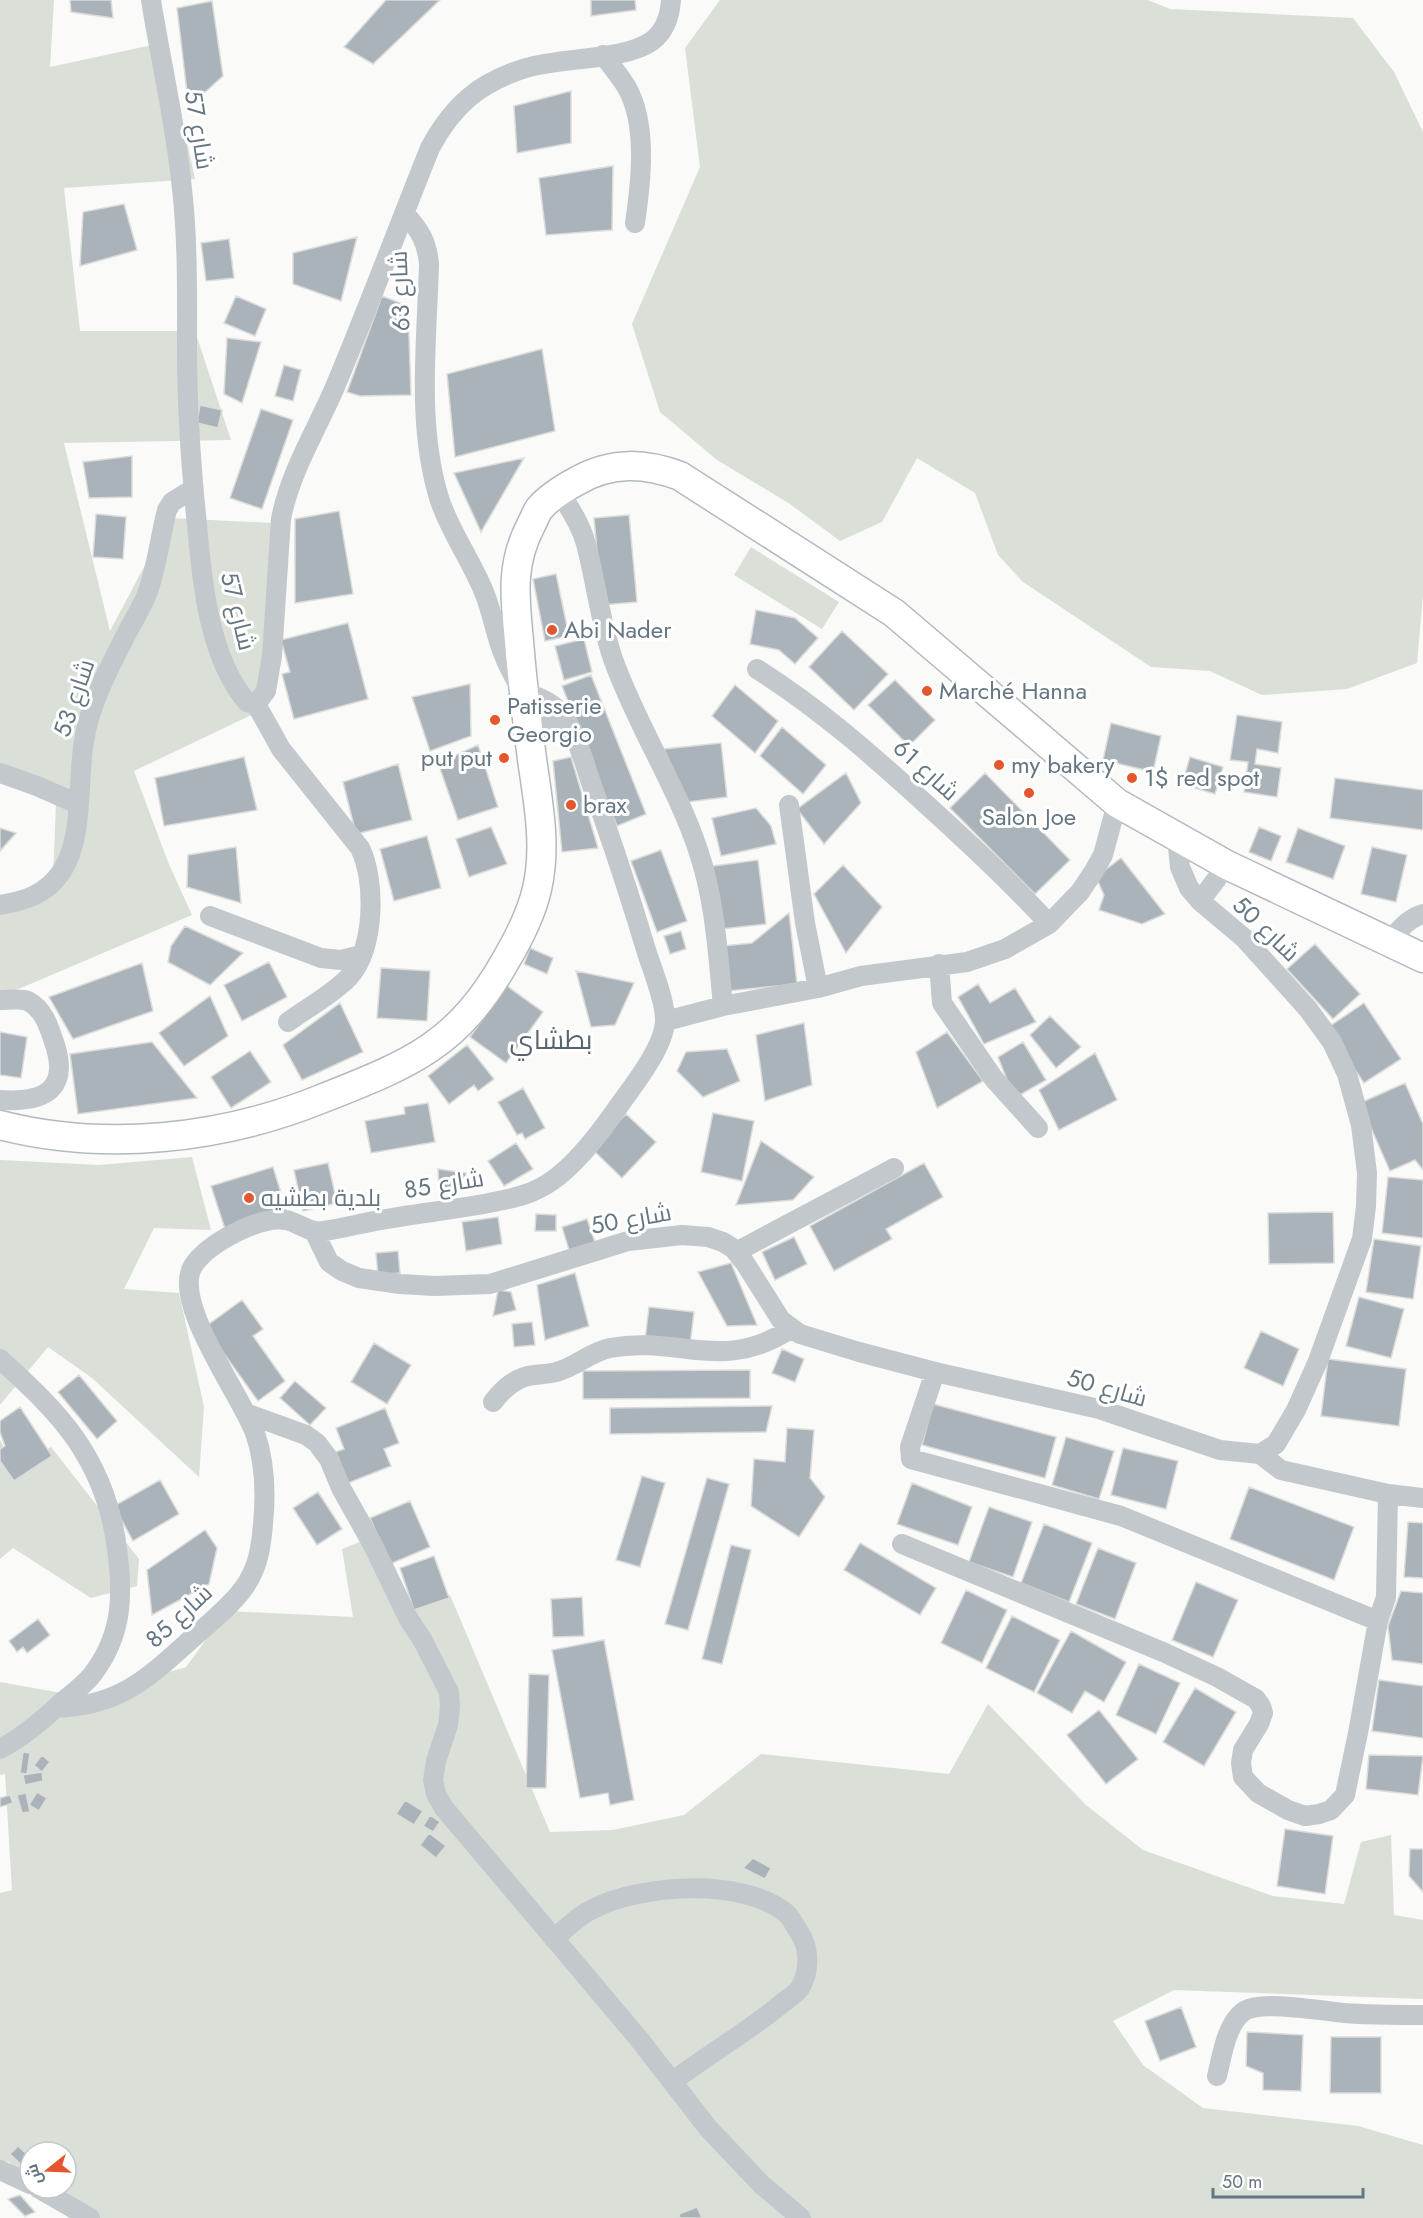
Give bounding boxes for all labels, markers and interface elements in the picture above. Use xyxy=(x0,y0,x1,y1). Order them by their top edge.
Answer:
street label: شارع 57 xyxy=(176,88,223,172)
street label: شارع 63 xyxy=(381,250,418,332)
street label: شارع 57 xyxy=(212,568,265,654)
place label: Abi Nader xyxy=(564,612,672,647)
marker: Abi Nader xyxy=(545,623,559,637)
street label: شارع 53 xyxy=(44,654,103,742)
place label: Marché Hanna xyxy=(939,673,1087,708)
marker: Marché Hanna xyxy=(920,684,934,698)
place label: Patisserie Georgio xyxy=(507,688,602,751)
marker: Patisserie Georgio xyxy=(488,713,502,727)
street label: شارع 61 xyxy=(886,730,967,809)
place label: put put xyxy=(421,740,492,775)
place label: my bakery xyxy=(1011,747,1115,782)
marker: put put xyxy=(497,751,511,765)
marker: my bakery xyxy=(992,758,1006,772)
place label: 1$ red spot xyxy=(1144,760,1259,795)
marker: 1$ red spot xyxy=(1125,771,1139,785)
marker: Salon Joe xyxy=(1022,786,1036,800)
place label: brax xyxy=(583,787,627,822)
marker: brax xyxy=(564,798,578,812)
place label: Salon Joe xyxy=(982,799,1076,834)
street label: شارع 50 xyxy=(1225,888,1308,970)
district label: بطشاي xyxy=(510,1020,592,1061)
street label: شارع 85 xyxy=(402,1160,486,1207)
place label: بلدية بطشيه xyxy=(261,1180,381,1215)
marker: بلدية بطشيه xyxy=(242,1191,256,1205)
street label: شارع 50 xyxy=(588,1194,674,1243)
street label: شارع 50 xyxy=(1063,1359,1151,1416)
street label: شارع 85 xyxy=(137,1575,220,1656)
north arrow xyxy=(18,2140,78,2200)
text: ش xyxy=(20,2161,48,2188)
scale bar xyxy=(1213,2161,1363,2199)
text: 50 m xyxy=(1222,2169,1262,2195)

